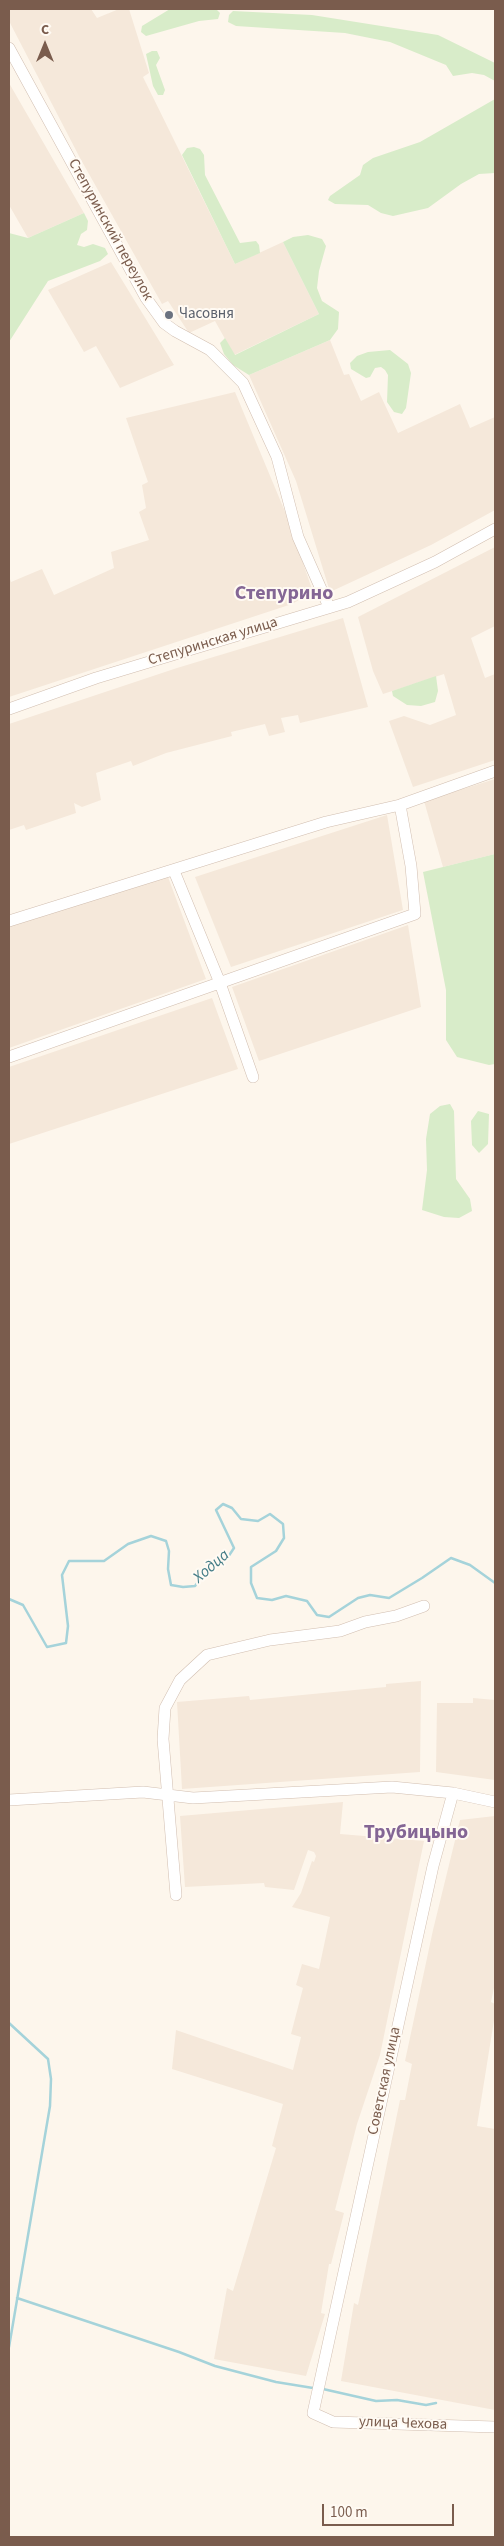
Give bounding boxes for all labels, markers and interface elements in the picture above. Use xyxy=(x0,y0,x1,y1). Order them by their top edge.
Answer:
north arrow xyxy=(20,20,70,70)
text: С xyxy=(41,20,49,40)
street label: Степуринский переулок xyxy=(64,156,156,304)
place label: Часовня xyxy=(179,306,234,324)
marker: Часовня xyxy=(163,309,175,321)
district label: Степурино xyxy=(235,583,333,607)
street label: Степуринская улица xyxy=(146,614,280,670)
water label: Ходца xyxy=(190,1546,234,1588)
district label: Трубицыно xyxy=(364,1822,468,1846)
street label: Советская улица xyxy=(365,2025,405,2137)
street label: улица Чехова xyxy=(359,2413,447,2435)
scale bar xyxy=(324,2494,456,2526)
text: 100 m xyxy=(330,2502,368,2523)

